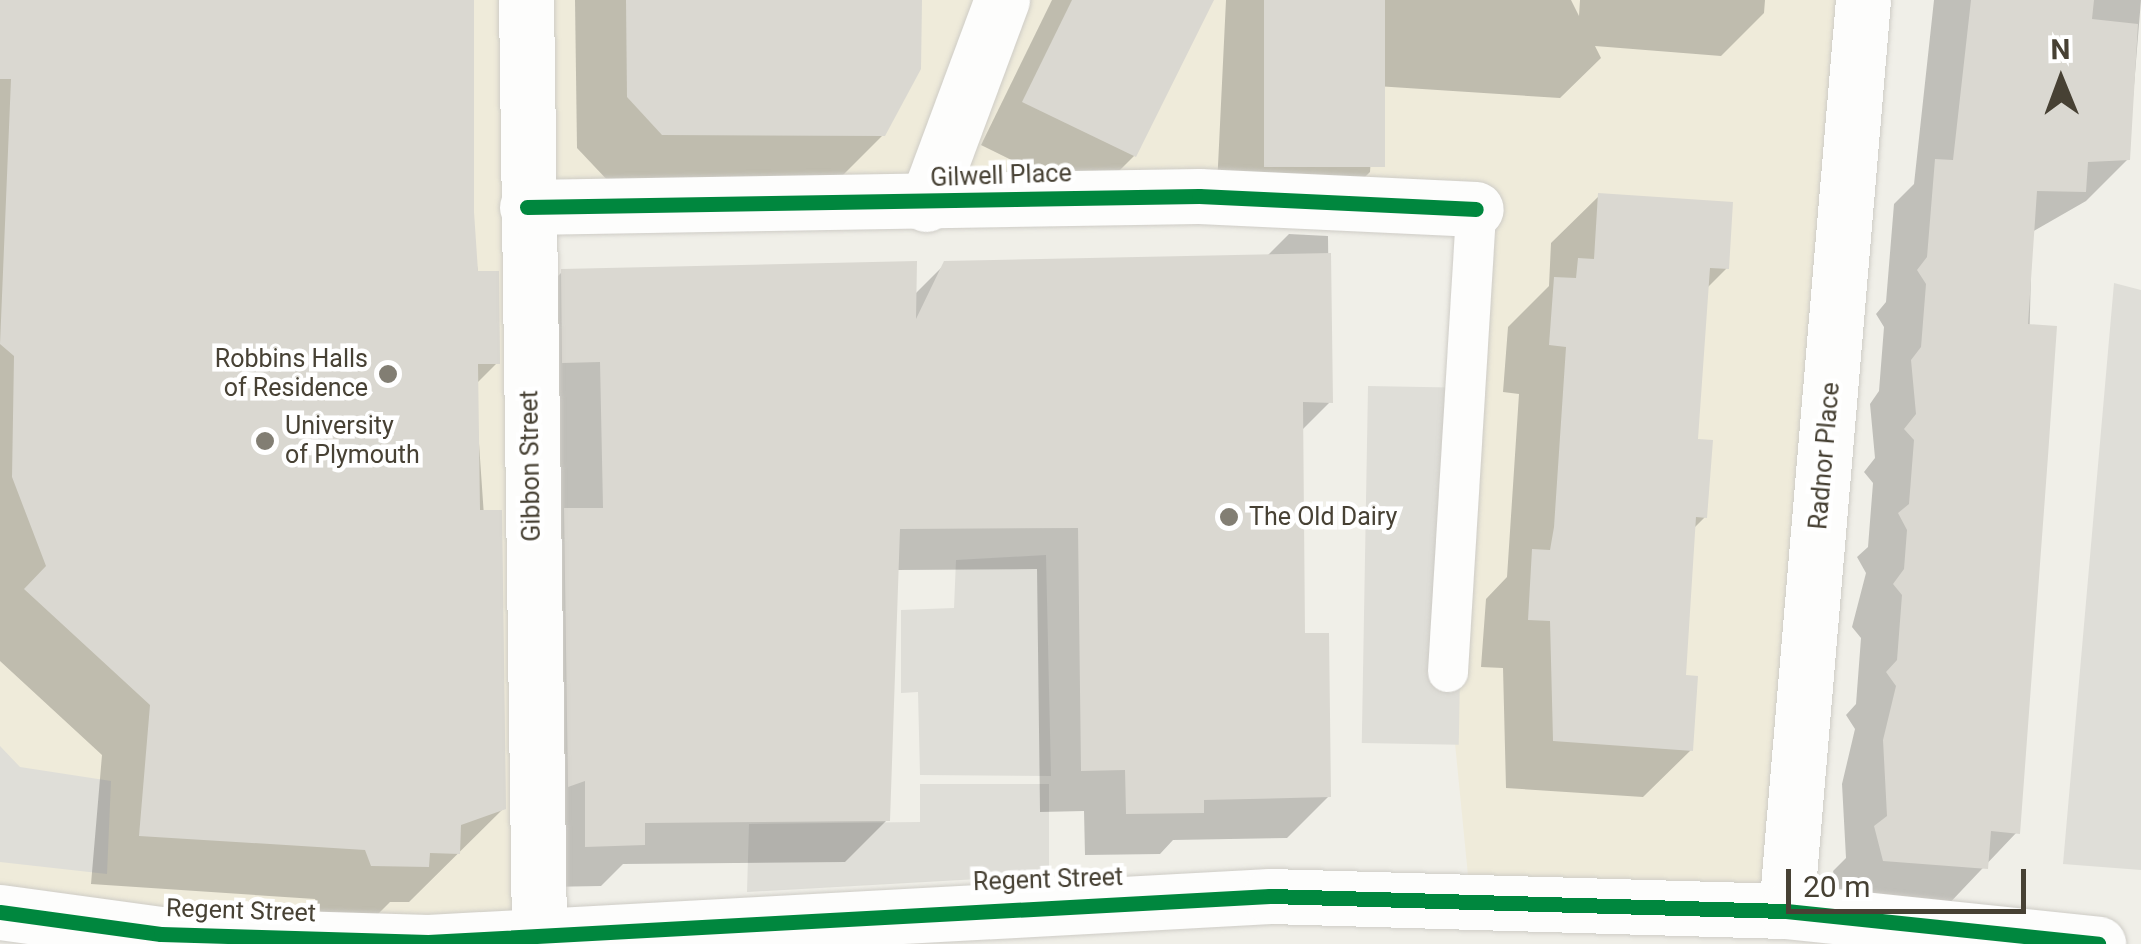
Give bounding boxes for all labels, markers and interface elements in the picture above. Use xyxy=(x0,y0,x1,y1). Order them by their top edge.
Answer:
north arrow xyxy=(2011,30,2111,130)
text: N xyxy=(2050,33,2071,66)
street label: Gilwell Place xyxy=(930,159,1072,193)
place label: Robbins Halls of Residence xyxy=(215,345,368,404)
marker: Robbins Halls of Residence xyxy=(377,363,399,385)
street label: Radnor Place xyxy=(1804,381,1846,531)
street label: Gibbon Street xyxy=(515,390,547,542)
place label: University of Plymouth xyxy=(285,412,420,471)
marker: University of Plymouth xyxy=(254,430,276,452)
place label: The Old Dairy xyxy=(1249,502,1397,532)
marker: The Old Dairy xyxy=(1218,506,1240,528)
scale bar xyxy=(1791,849,2031,911)
street label: Regent Street xyxy=(972,862,1124,898)
text: 20 m xyxy=(1803,869,1870,904)
street label: Regent Street xyxy=(165,893,317,929)

